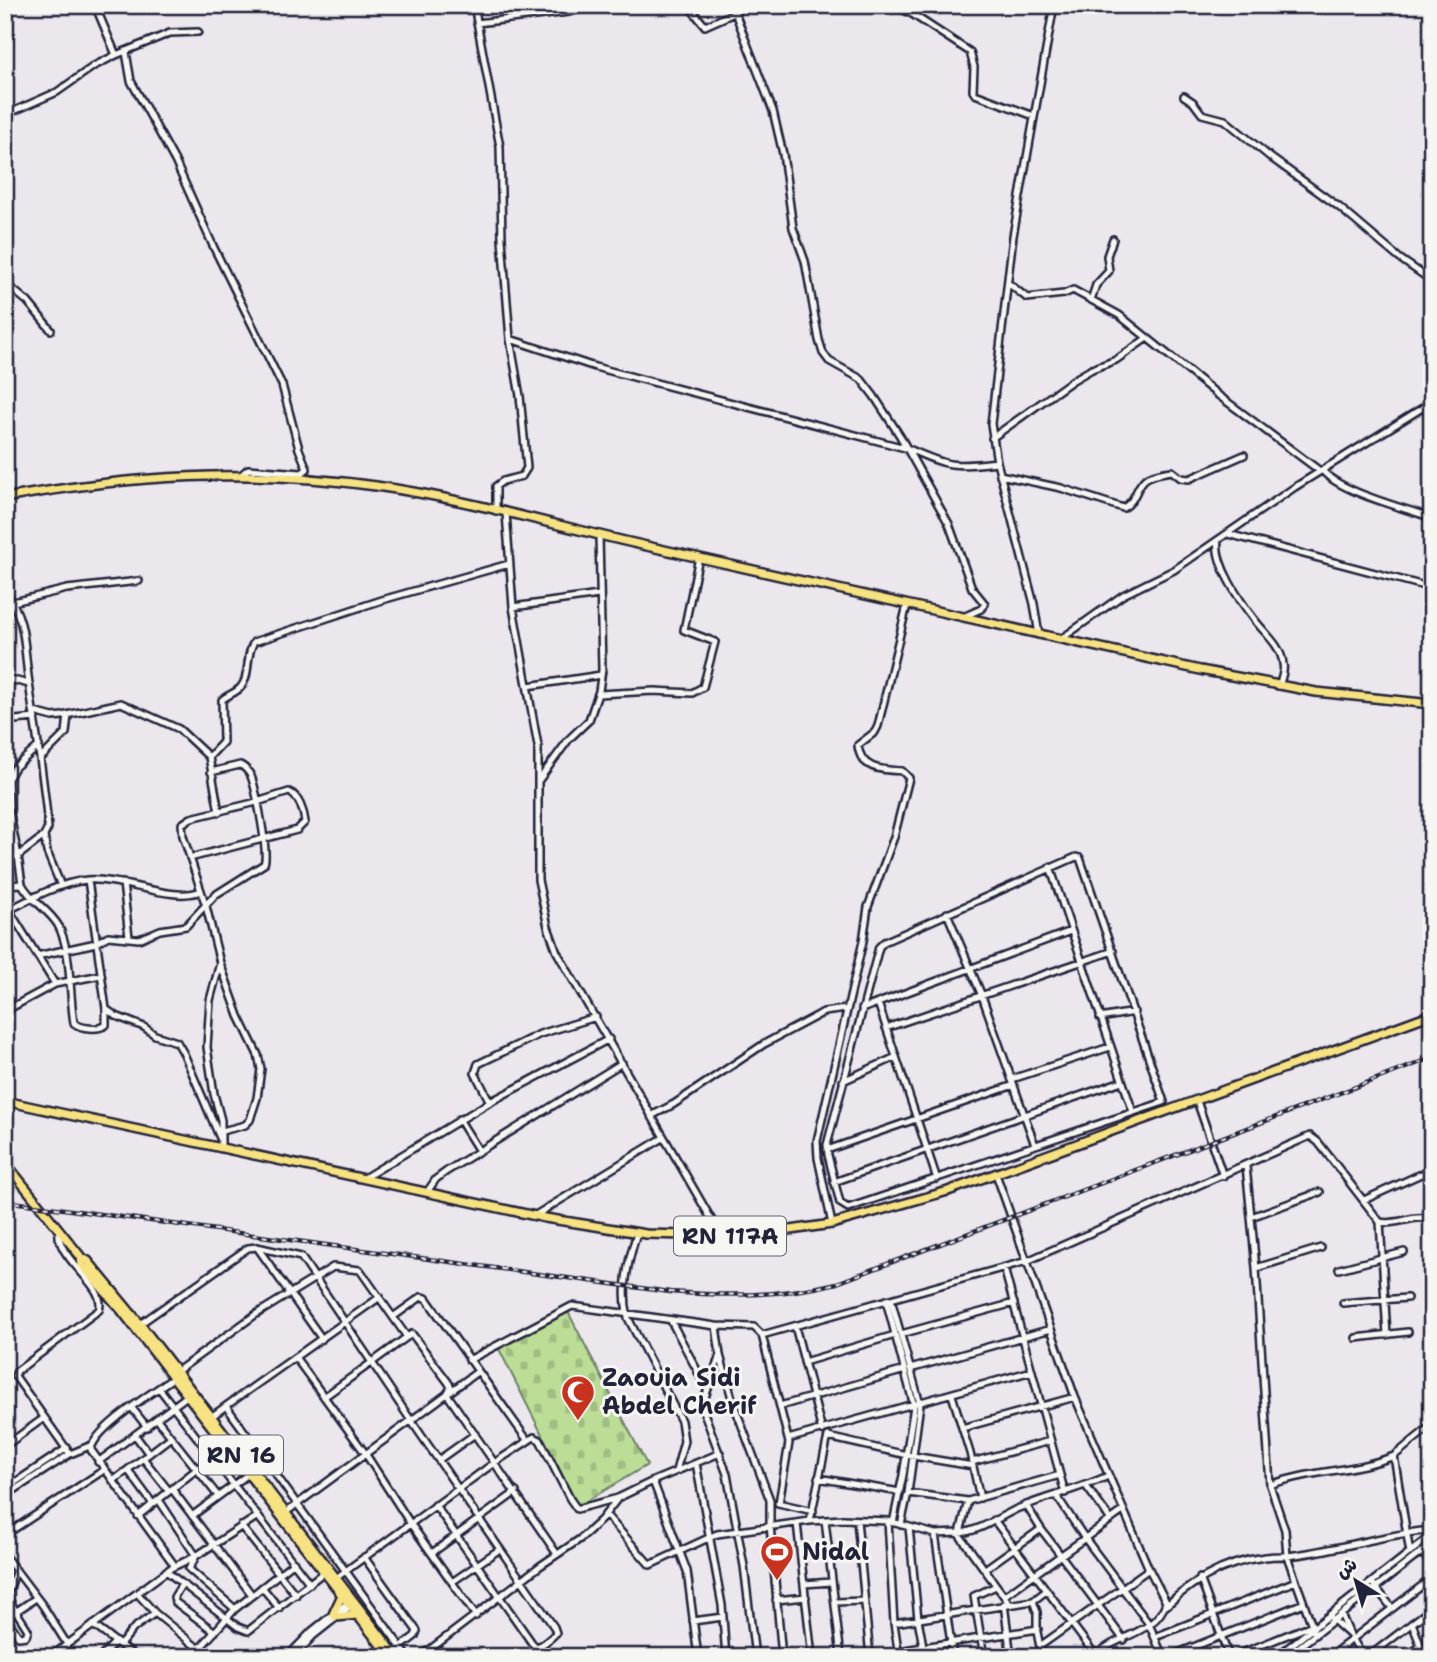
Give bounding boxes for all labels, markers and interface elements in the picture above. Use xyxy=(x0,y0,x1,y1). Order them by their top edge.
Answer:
road number: RN 117A xyxy=(674,1217,786,1256)
place label: Zaouia Sidi Abdel Cherif xyxy=(602,1362,757,1422)
mosque icon: Zaouia Sidi Abdel Cherif xyxy=(559,1373,597,1422)
road number: RN 16 xyxy=(199,1436,283,1474)
sports icon: Nidal xyxy=(758,1533,796,1582)
place label: Nidal xyxy=(802,1536,869,1568)
north arrow xyxy=(1322,1546,1392,1616)
text: ش xyxy=(1330,1551,1362,1584)

